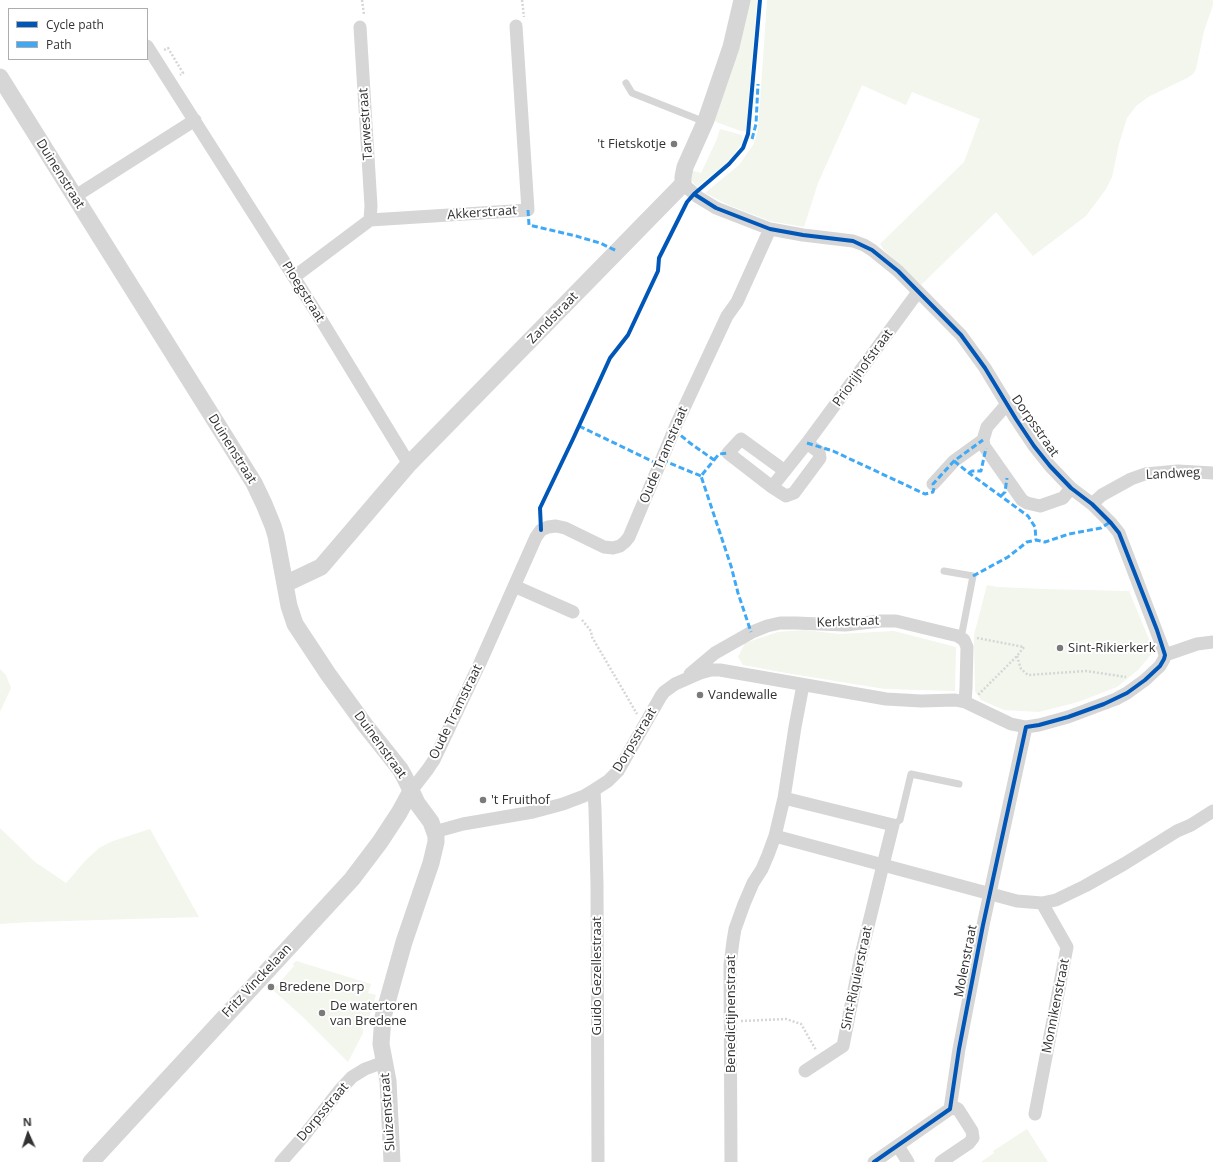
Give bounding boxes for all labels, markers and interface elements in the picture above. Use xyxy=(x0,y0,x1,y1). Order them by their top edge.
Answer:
legend xyxy=(8,8,148,60)
text: Cycle path xyxy=(46,16,104,33)
text: Path xyxy=(46,36,72,53)
street label: Tarwestraat xyxy=(356,87,376,161)
street label: Duinenstraat xyxy=(32,136,88,212)
place label: 't Fietskotje xyxy=(597,136,666,152)
marker: 't Fietskotje xyxy=(669,139,679,149)
street label: Akkerstraat xyxy=(447,203,517,223)
street label: Ploegstraat xyxy=(278,259,328,325)
street label: Zandstraat xyxy=(525,289,581,347)
street label: Priorijhofstraat xyxy=(830,326,896,410)
street label: Dorpsstraat xyxy=(1008,392,1062,460)
street label: Oude Tramstraat xyxy=(637,404,691,506)
street label: Duinenstraat xyxy=(204,411,260,487)
street label: Landweg xyxy=(1145,465,1201,483)
street label: Kerkstraat xyxy=(816,613,880,631)
place label: Sint-Rikierkerk xyxy=(1068,640,1156,656)
marker: Sint-Rikierkerk xyxy=(1055,643,1065,653)
street label: Oude Tramstraat xyxy=(426,662,486,762)
place label: Vandewalle xyxy=(708,687,777,703)
marker: Vandewalle xyxy=(695,690,705,700)
street label: Dorpsstraat xyxy=(610,705,660,775)
street label: Duinenstraat xyxy=(350,708,410,782)
place label: 't Fruithof xyxy=(491,792,550,808)
marker: 't Fruithof xyxy=(478,795,488,805)
street label: Guido Gezellestraat xyxy=(589,916,605,1036)
street label: Molenstraat xyxy=(951,924,981,998)
street label: Sint-Riquierstraat xyxy=(838,925,876,1031)
street label: Fritz Vinckelaan xyxy=(219,941,295,1021)
street label: Benedictijnenstraat xyxy=(723,955,739,1073)
street label: Monnikenstraat xyxy=(1039,957,1073,1055)
place label: Bredene Dorp xyxy=(279,979,364,995)
marker: Bredene Dorp xyxy=(266,982,276,992)
place label: De watertoren van Bredene xyxy=(330,998,418,1029)
marker: De watertoren van Bredene xyxy=(317,1008,327,1018)
street label: Sluizenstraat xyxy=(377,1072,399,1152)
street label: Dorpsstraat xyxy=(294,1079,352,1145)
north arrow xyxy=(8,1114,48,1154)
text: N xyxy=(22,1114,32,1129)

